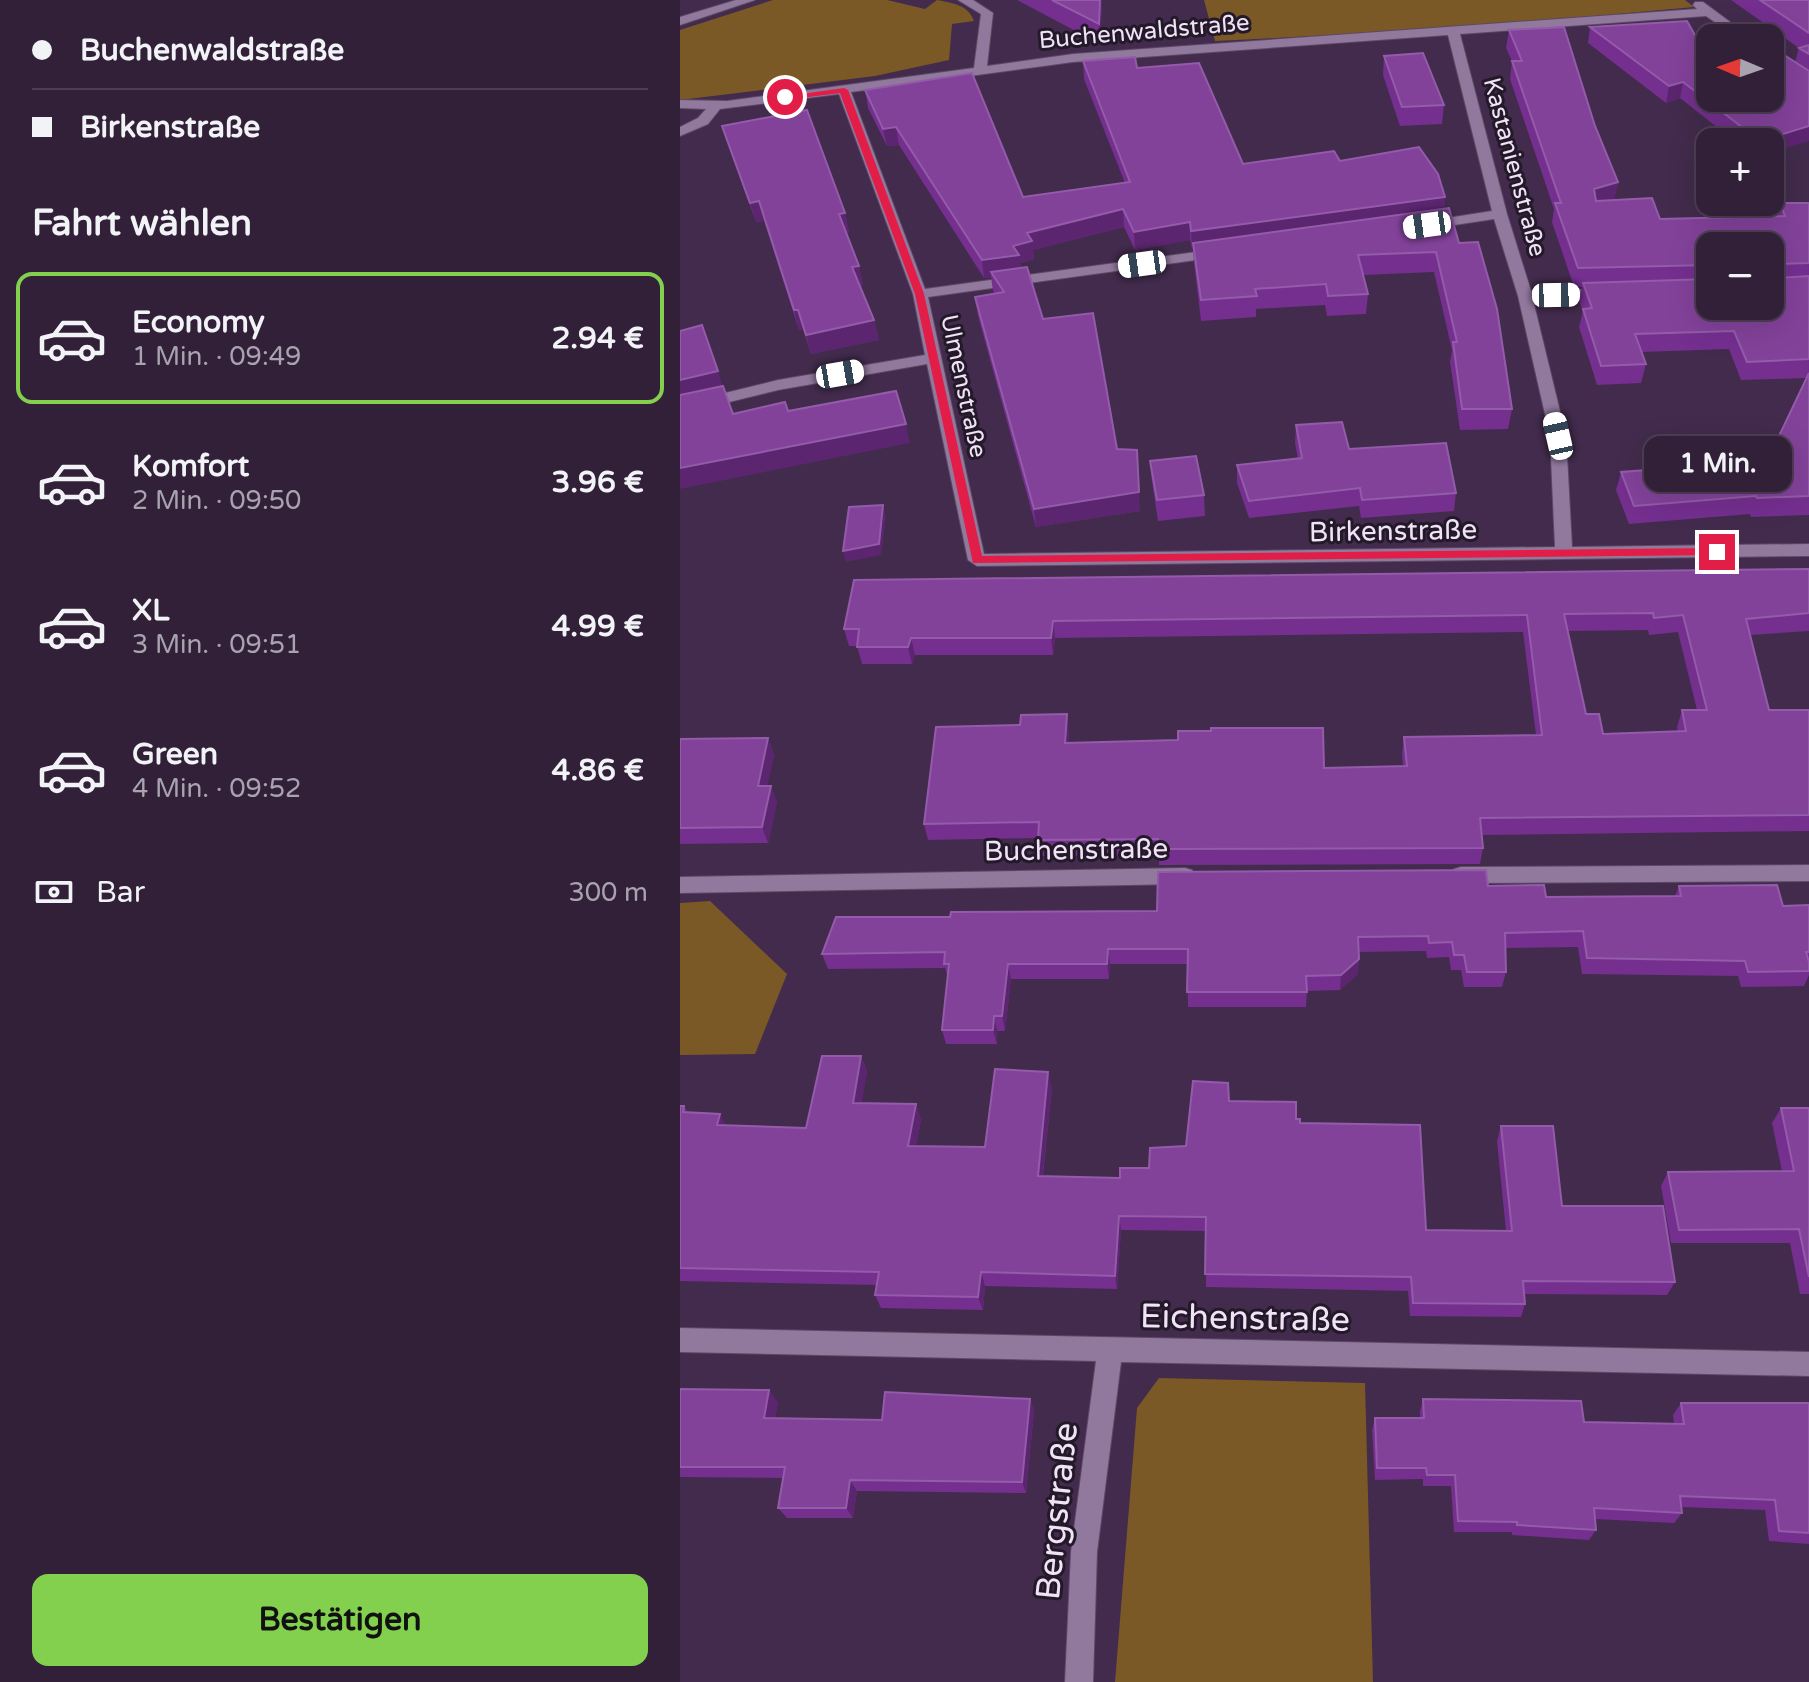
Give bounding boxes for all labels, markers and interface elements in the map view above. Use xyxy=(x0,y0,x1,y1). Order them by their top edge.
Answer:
street label: Buchenwaldstraße xyxy=(1037,8,1251,55)
north arrow xyxy=(1696,24,1784,112)
map controls xyxy=(1696,24,1784,320)
text: Buchenwaldstraße xyxy=(80,32,344,69)
street label: Kastanienstraße xyxy=(1477,75,1552,260)
route start xyxy=(767,79,803,115)
text: Birkenstraße xyxy=(80,109,260,146)
button: + xyxy=(1696,128,1784,216)
text: Fahrt wählen xyxy=(32,202,252,245)
car xyxy=(1402,210,1452,240)
button: − xyxy=(1696,232,1784,320)
car xyxy=(1117,249,1167,279)
car xyxy=(1532,283,1580,307)
icon: car xyxy=(36,302,108,374)
text: Economy xyxy=(132,304,265,341)
street label: Ulmenstraße xyxy=(934,312,993,460)
text: 2.94 € xyxy=(551,320,644,357)
text: 1 Min. · 09:49 xyxy=(132,341,301,372)
car xyxy=(814,358,866,390)
car xyxy=(1541,410,1575,462)
callout: 1 Min. xyxy=(1643,436,1791,492)
icon: car xyxy=(36,446,108,518)
text: Komfort xyxy=(132,448,249,485)
text: 1 Min. xyxy=(1679,448,1757,479)
text: 3.96 € xyxy=(551,464,644,501)
text: 2 Min. · 09:50 xyxy=(132,485,301,516)
street label: Birkenstraße xyxy=(1309,513,1477,549)
route end xyxy=(1699,534,1735,570)
icon: car xyxy=(36,590,108,662)
text: XL xyxy=(132,592,169,629)
text: 4.99 € xyxy=(551,608,644,645)
text: 3 Min. · 09:51 xyxy=(132,629,301,660)
icon: car xyxy=(36,734,108,806)
text: Green xyxy=(132,736,218,773)
text: 4.86 € xyxy=(552,752,644,789)
text: 4 Min. · 09:52 xyxy=(132,773,301,804)
street label: Buchenstraße xyxy=(983,831,1169,869)
icon: cash xyxy=(32,870,76,914)
text: Bar xyxy=(96,874,145,911)
text: 300 m xyxy=(568,877,648,908)
street label: Eichenstraße xyxy=(1140,1296,1350,1341)
street label: Bergstraße xyxy=(1028,1421,1087,1602)
button: Bestätigen xyxy=(32,1574,648,1666)

